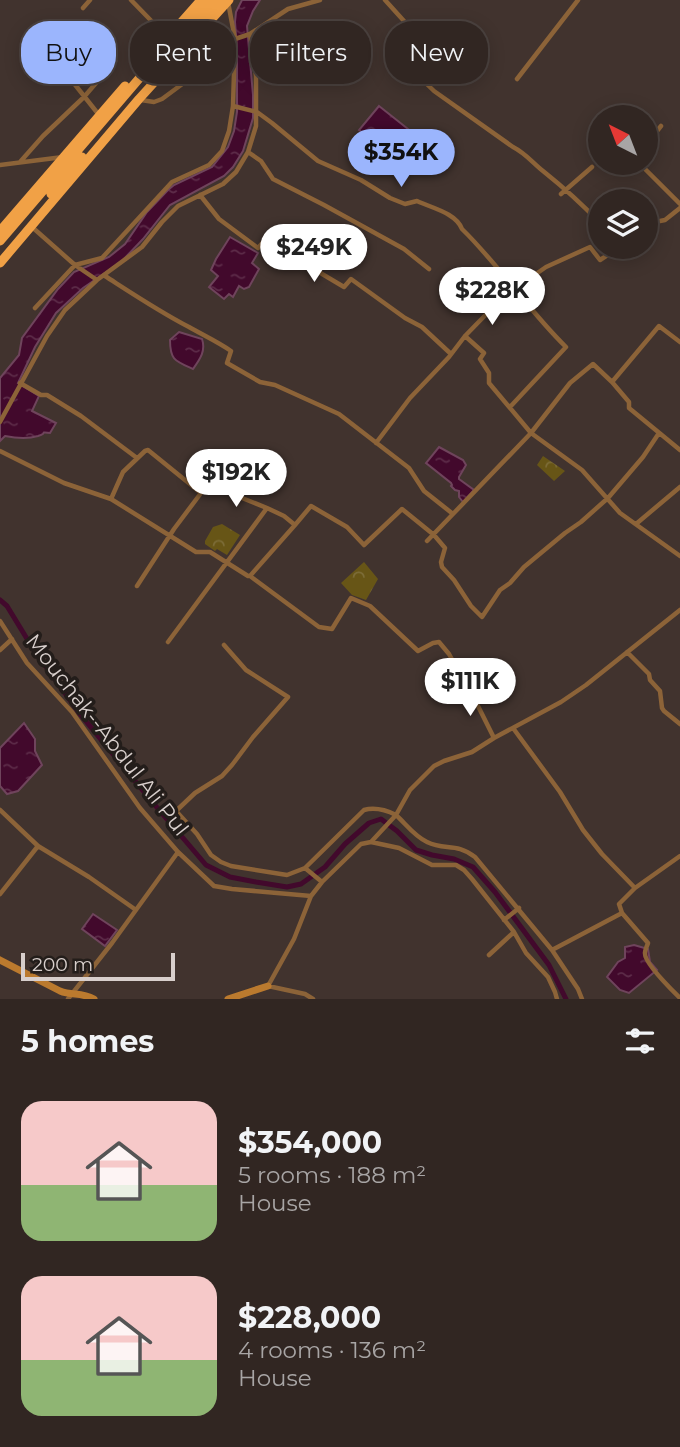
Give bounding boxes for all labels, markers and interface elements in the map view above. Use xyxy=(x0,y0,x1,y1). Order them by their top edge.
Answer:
chip: Buy xyxy=(21,21,116,84)
chip: Rent xyxy=(130,21,236,84)
chip: Filters xyxy=(250,21,371,84)
chip: New xyxy=(385,21,488,84)
north arrow xyxy=(588,105,658,175)
map controls xyxy=(588,105,658,259)
pin: $354K xyxy=(352,130,450,189)
text: $354K xyxy=(364,138,438,166)
button: layers xyxy=(588,189,658,259)
pin: $249K xyxy=(265,224,363,284)
text: $249K xyxy=(276,233,352,261)
pin: $228K xyxy=(443,268,541,327)
text: $228K xyxy=(455,276,529,304)
pin: $192K xyxy=(187,449,285,509)
text: $192K xyxy=(202,458,270,486)
street label: Mouchak--Abdul Ali Pul xyxy=(21,629,194,840)
pin: $111K xyxy=(421,658,519,718)
text: $111K xyxy=(441,667,499,695)
scale bar xyxy=(21,950,175,982)
text: 200 m xyxy=(32,953,93,976)
icon: filters xyxy=(621,1022,659,1060)
text: 5 homes xyxy=(21,1023,154,1060)
text: $354,000 xyxy=(238,1124,382,1161)
icon: home xyxy=(77,1129,161,1213)
text: 5 rooms · 188 m² xyxy=(238,1161,426,1189)
text: House xyxy=(238,1189,312,1217)
text: $228,000 xyxy=(238,1299,381,1336)
icon: home xyxy=(77,1304,161,1388)
text: 4 rooms · 136 m² xyxy=(238,1336,426,1364)
text: House xyxy=(238,1364,312,1392)

